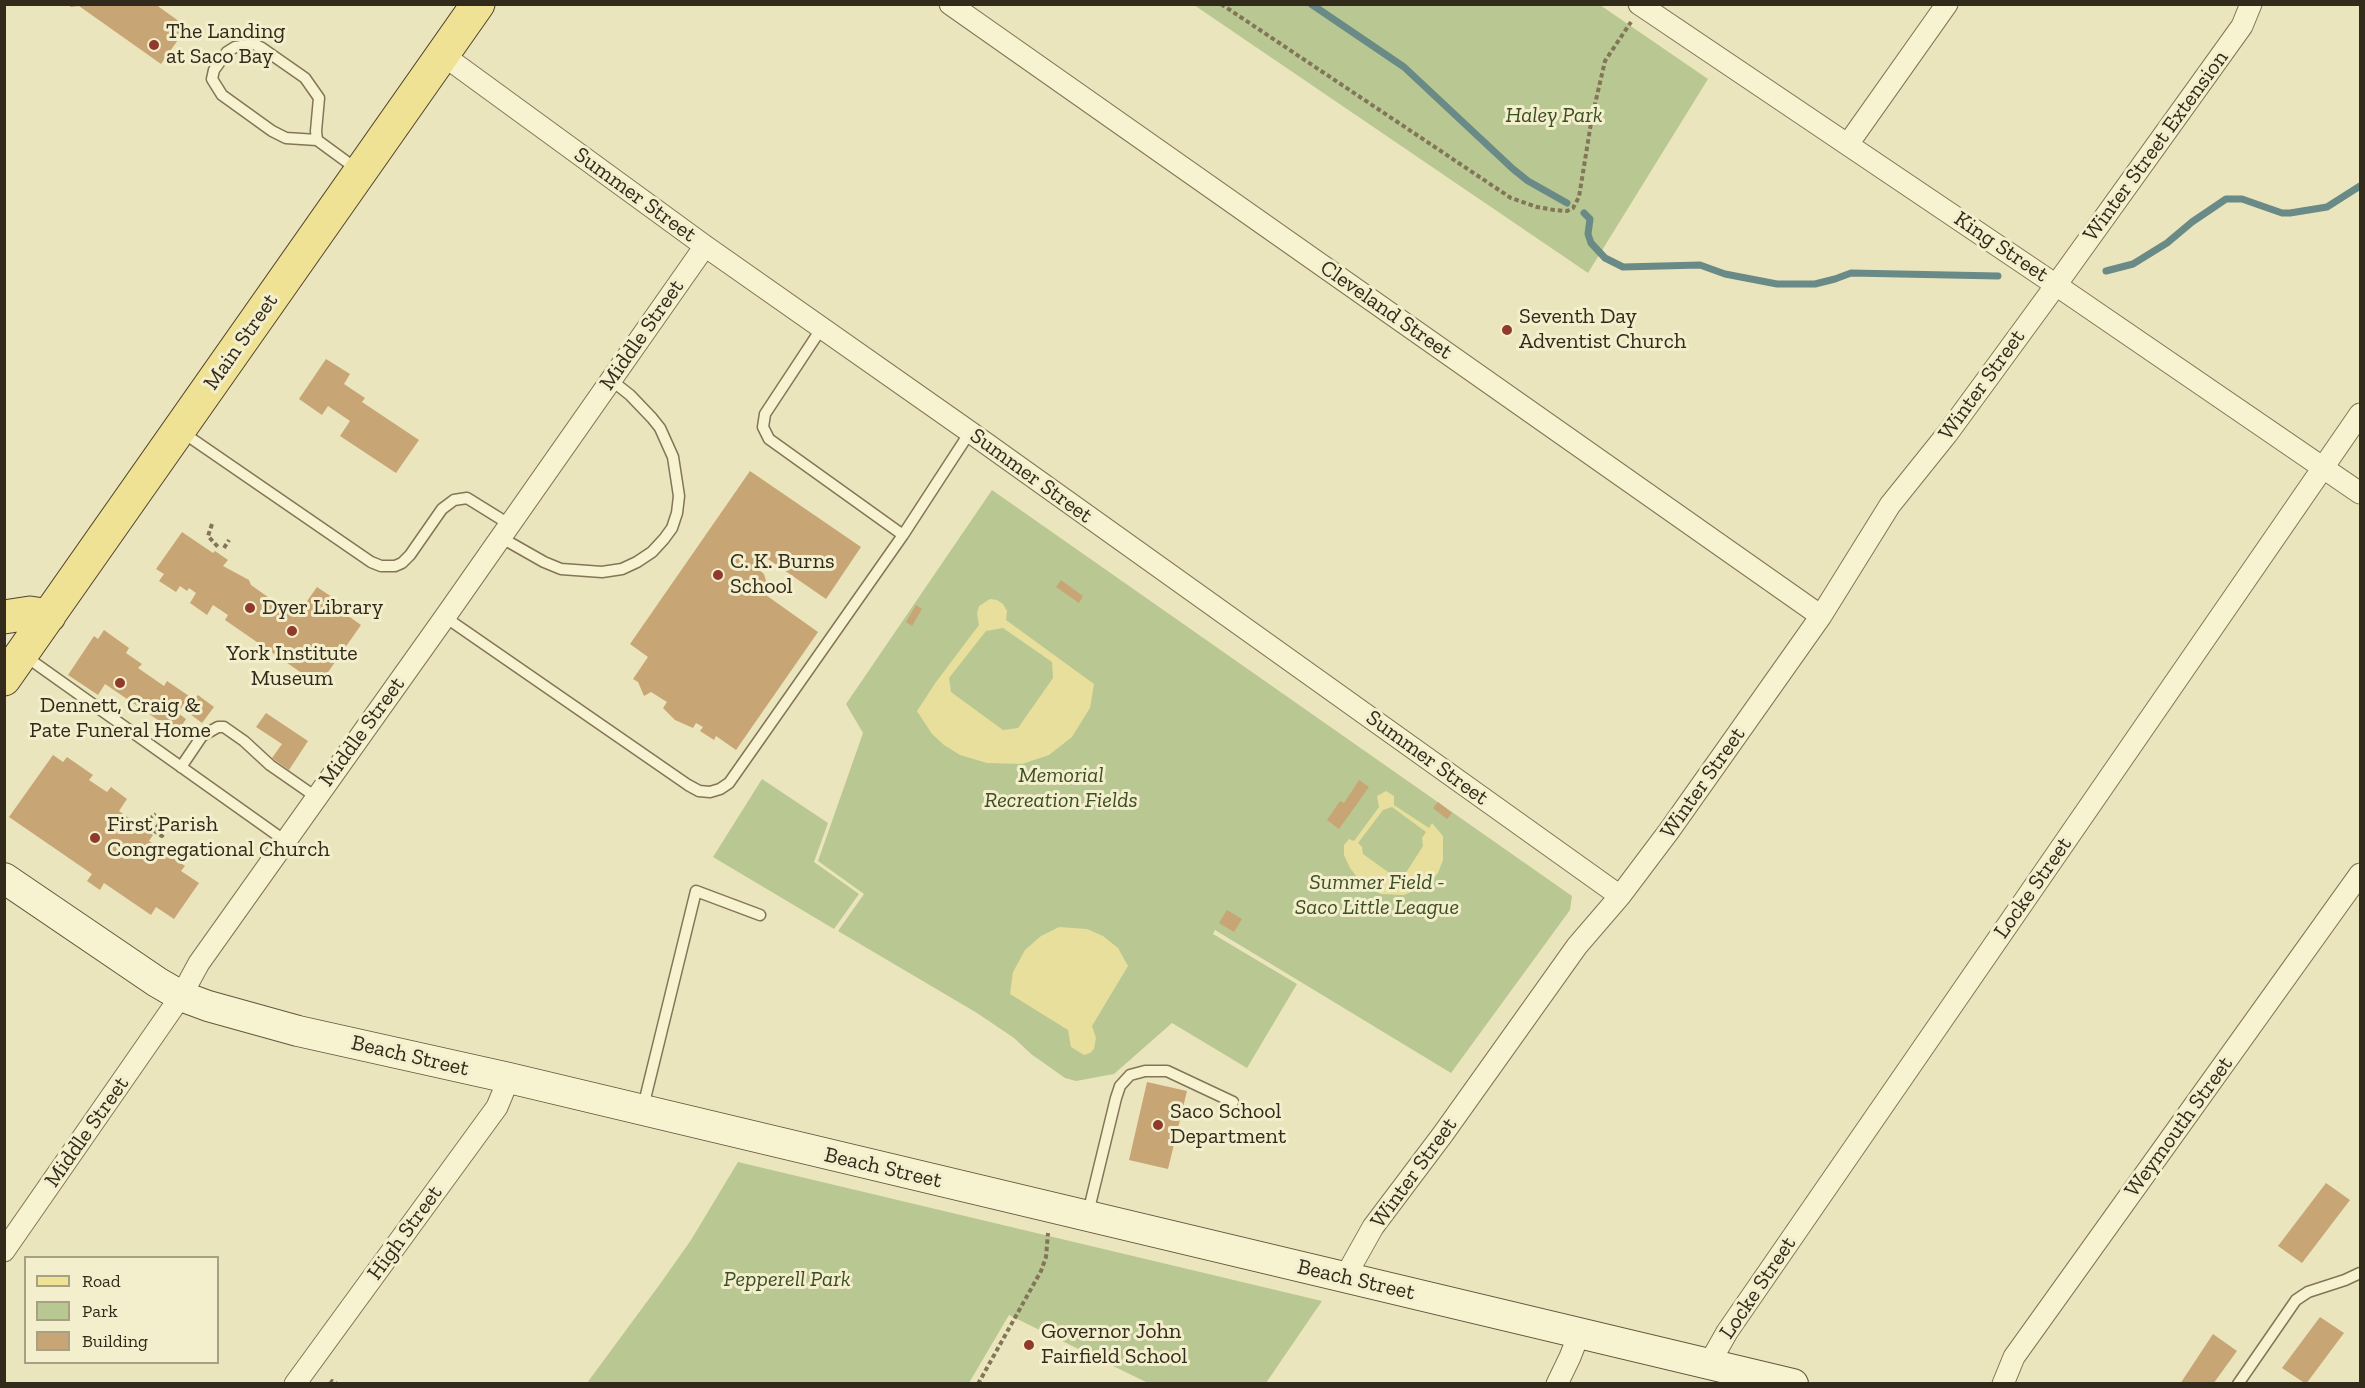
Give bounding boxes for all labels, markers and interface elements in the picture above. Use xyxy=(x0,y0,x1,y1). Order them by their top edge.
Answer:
place label: The Landing at Saco Bay xyxy=(166,19,285,70)
marker: The Landing at Saco Bay xyxy=(147,38,161,52)
street label: Winter Street Extension xyxy=(2078,45,2234,247)
park label: Haley Park xyxy=(1505,103,1603,129)
street label: Summer Street xyxy=(569,142,701,248)
street label: King Street xyxy=(1949,206,2053,288)
street label: Cleveland Street xyxy=(1315,255,1457,365)
street label: Middle Street xyxy=(594,275,690,395)
street label: Main Street xyxy=(198,289,284,395)
place label: Seventh Day Adventist Church xyxy=(1519,304,1686,356)
marker: Seventh Day Adventist Church xyxy=(1500,323,1514,337)
street label: Winter Street xyxy=(1933,325,2031,445)
street label: Summer Street xyxy=(965,423,1097,529)
place label: C. K. Burns School xyxy=(730,549,835,600)
marker: C. K. Burns School xyxy=(711,568,725,582)
place label: Dyer Library xyxy=(262,595,383,621)
marker: Dyer Library xyxy=(243,601,257,615)
marker: York Institute Museum xyxy=(285,624,299,638)
place label: York Institute Museum xyxy=(226,641,358,692)
street label: Middle Street xyxy=(313,672,411,792)
marker: Dennett, Craig & Pate Funeral Home xyxy=(113,676,127,690)
place label: Dennett, Craig & Pate Funeral Home xyxy=(29,693,211,744)
street label: Summer Street xyxy=(1361,705,1493,811)
street label: Winter Street xyxy=(1655,722,1751,844)
park label: Memorial Recreation Fields xyxy=(984,763,1138,814)
place label: First Parish Congregational Church xyxy=(107,812,330,864)
marker: First Parish Congregational Church xyxy=(88,831,102,845)
street label: Locke Street xyxy=(1988,832,2078,944)
park label: Summer Field - Saco Little League xyxy=(1295,870,1459,921)
street label: Beach Street xyxy=(349,1030,471,1082)
street label: Weymouth Street xyxy=(2119,1052,2239,1202)
street label: Middle Street xyxy=(39,1072,135,1192)
place label: Saco School Department xyxy=(1170,1099,1286,1150)
street label: Winter Street xyxy=(1365,1113,1463,1233)
marker: Saco School Department xyxy=(1151,1118,1165,1132)
street label: Beach Street xyxy=(822,1142,944,1194)
street label: High Street xyxy=(362,1181,448,1285)
street label: Locke Street xyxy=(1714,1232,1802,1344)
street label: Beach Street xyxy=(1295,1254,1417,1306)
legend xyxy=(24,1256,219,1364)
park label: Pepperell Park xyxy=(723,1267,851,1293)
text: Road xyxy=(82,1270,121,1292)
text: Park xyxy=(82,1300,118,1322)
place label: Governor John Fairfield School xyxy=(1041,1319,1187,1370)
text: Building xyxy=(82,1330,148,1352)
marker: Governor John Fairfield School xyxy=(1022,1338,1036,1352)

